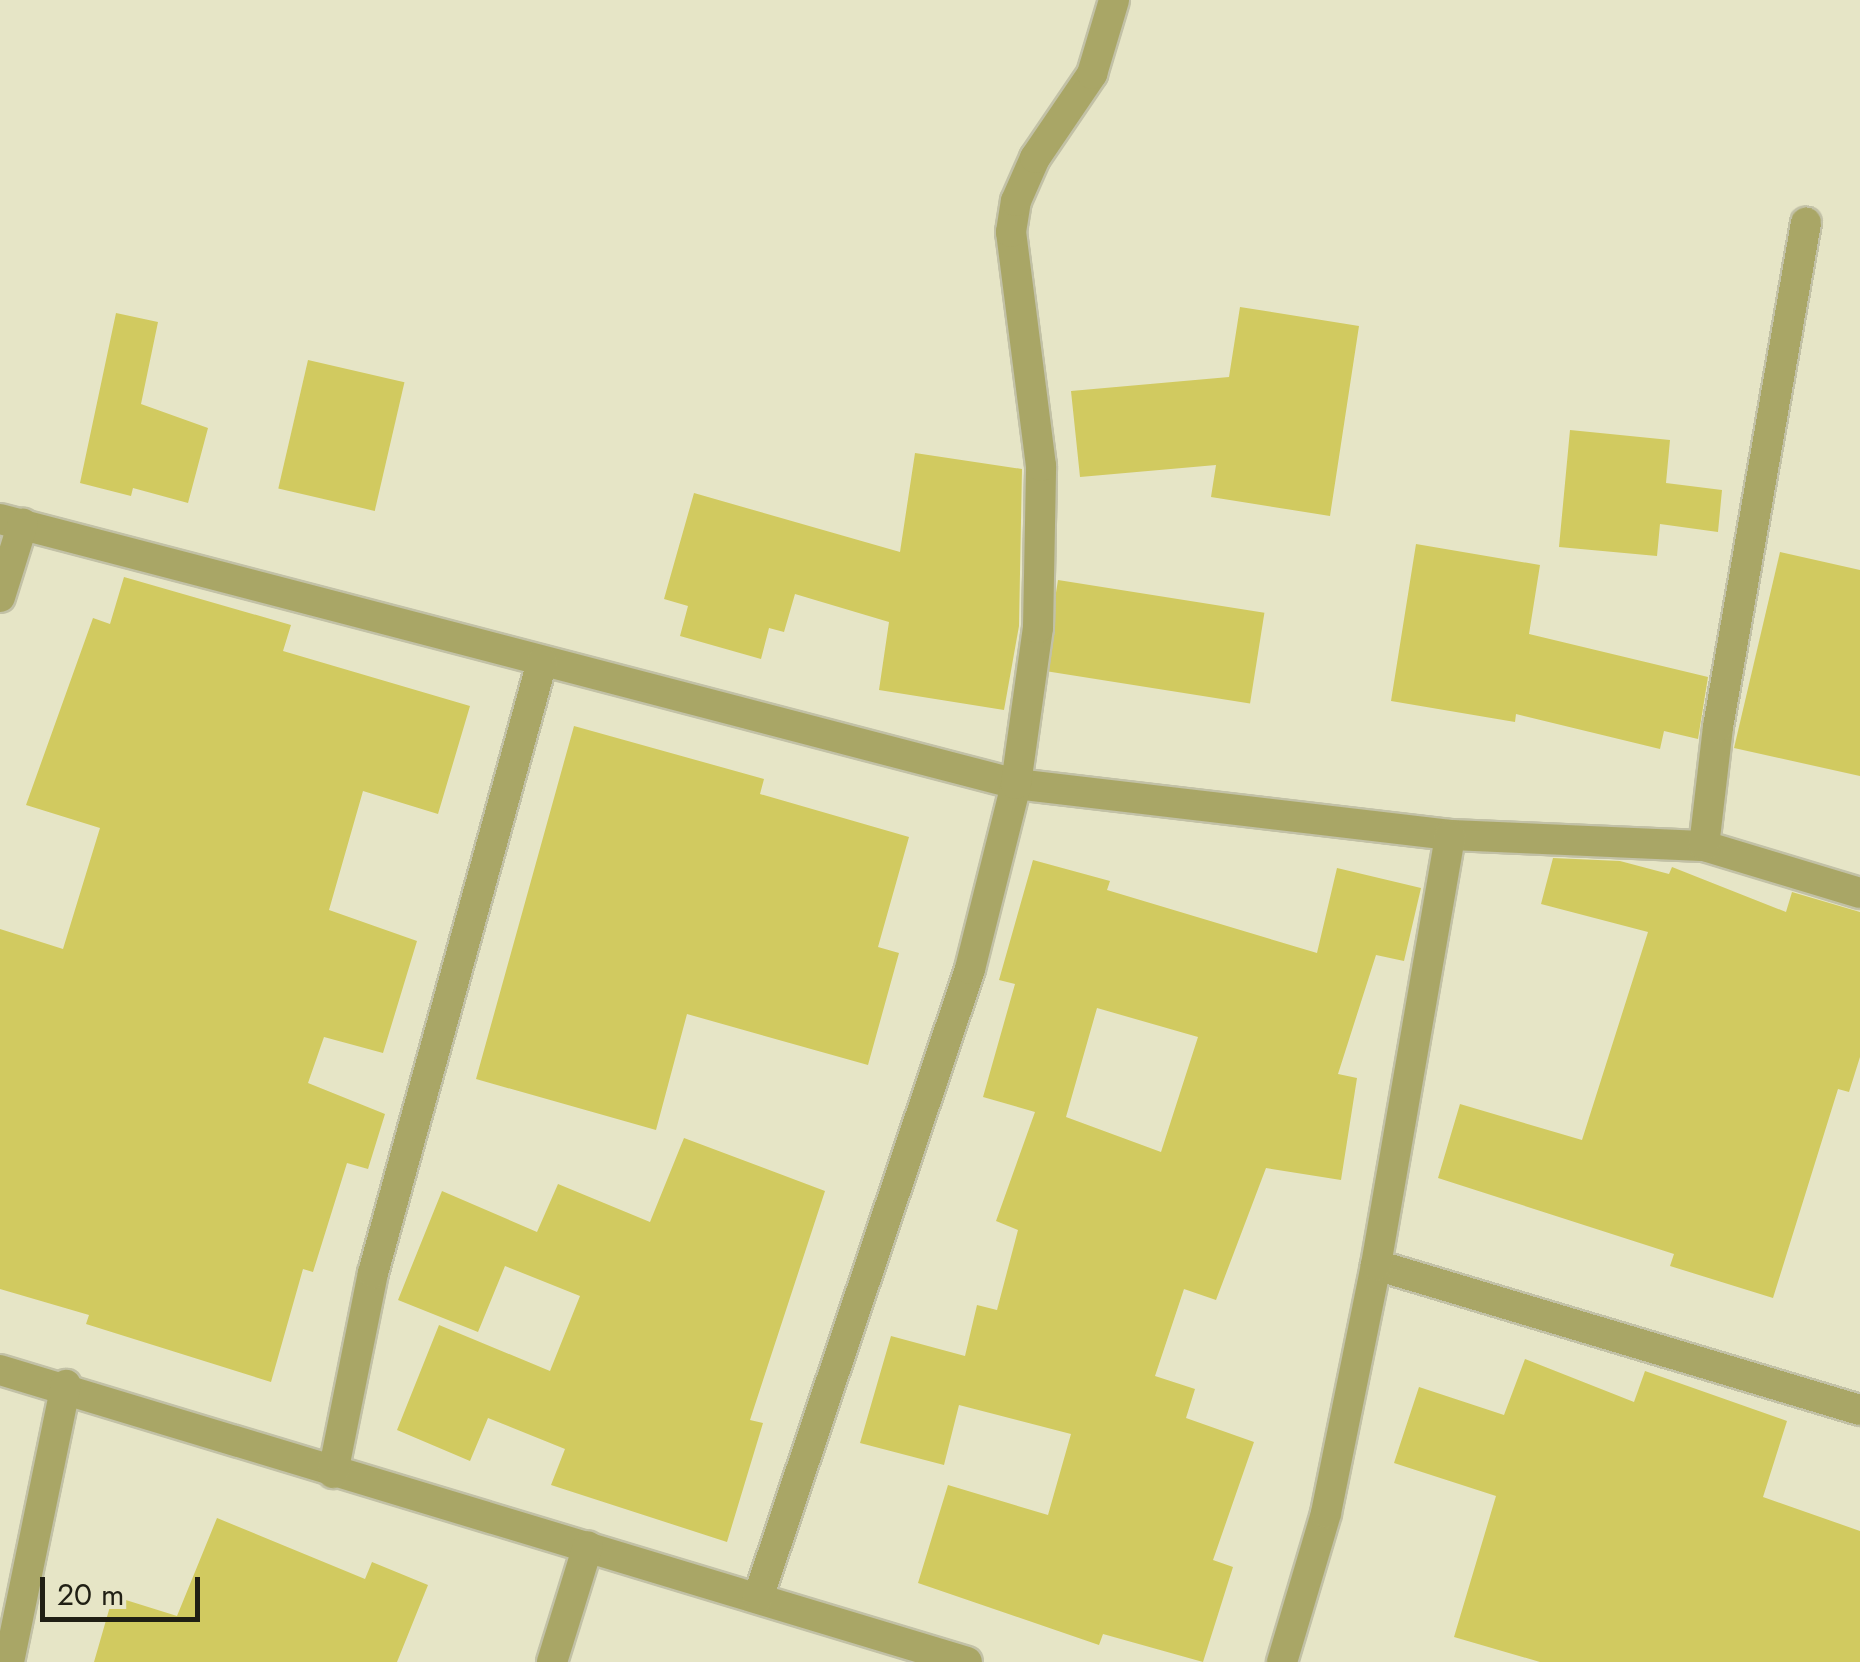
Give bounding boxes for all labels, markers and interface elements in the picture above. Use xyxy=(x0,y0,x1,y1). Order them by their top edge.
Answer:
scale bar xyxy=(45,1557,205,1619)
text: 20 m xyxy=(57,1573,124,1616)

